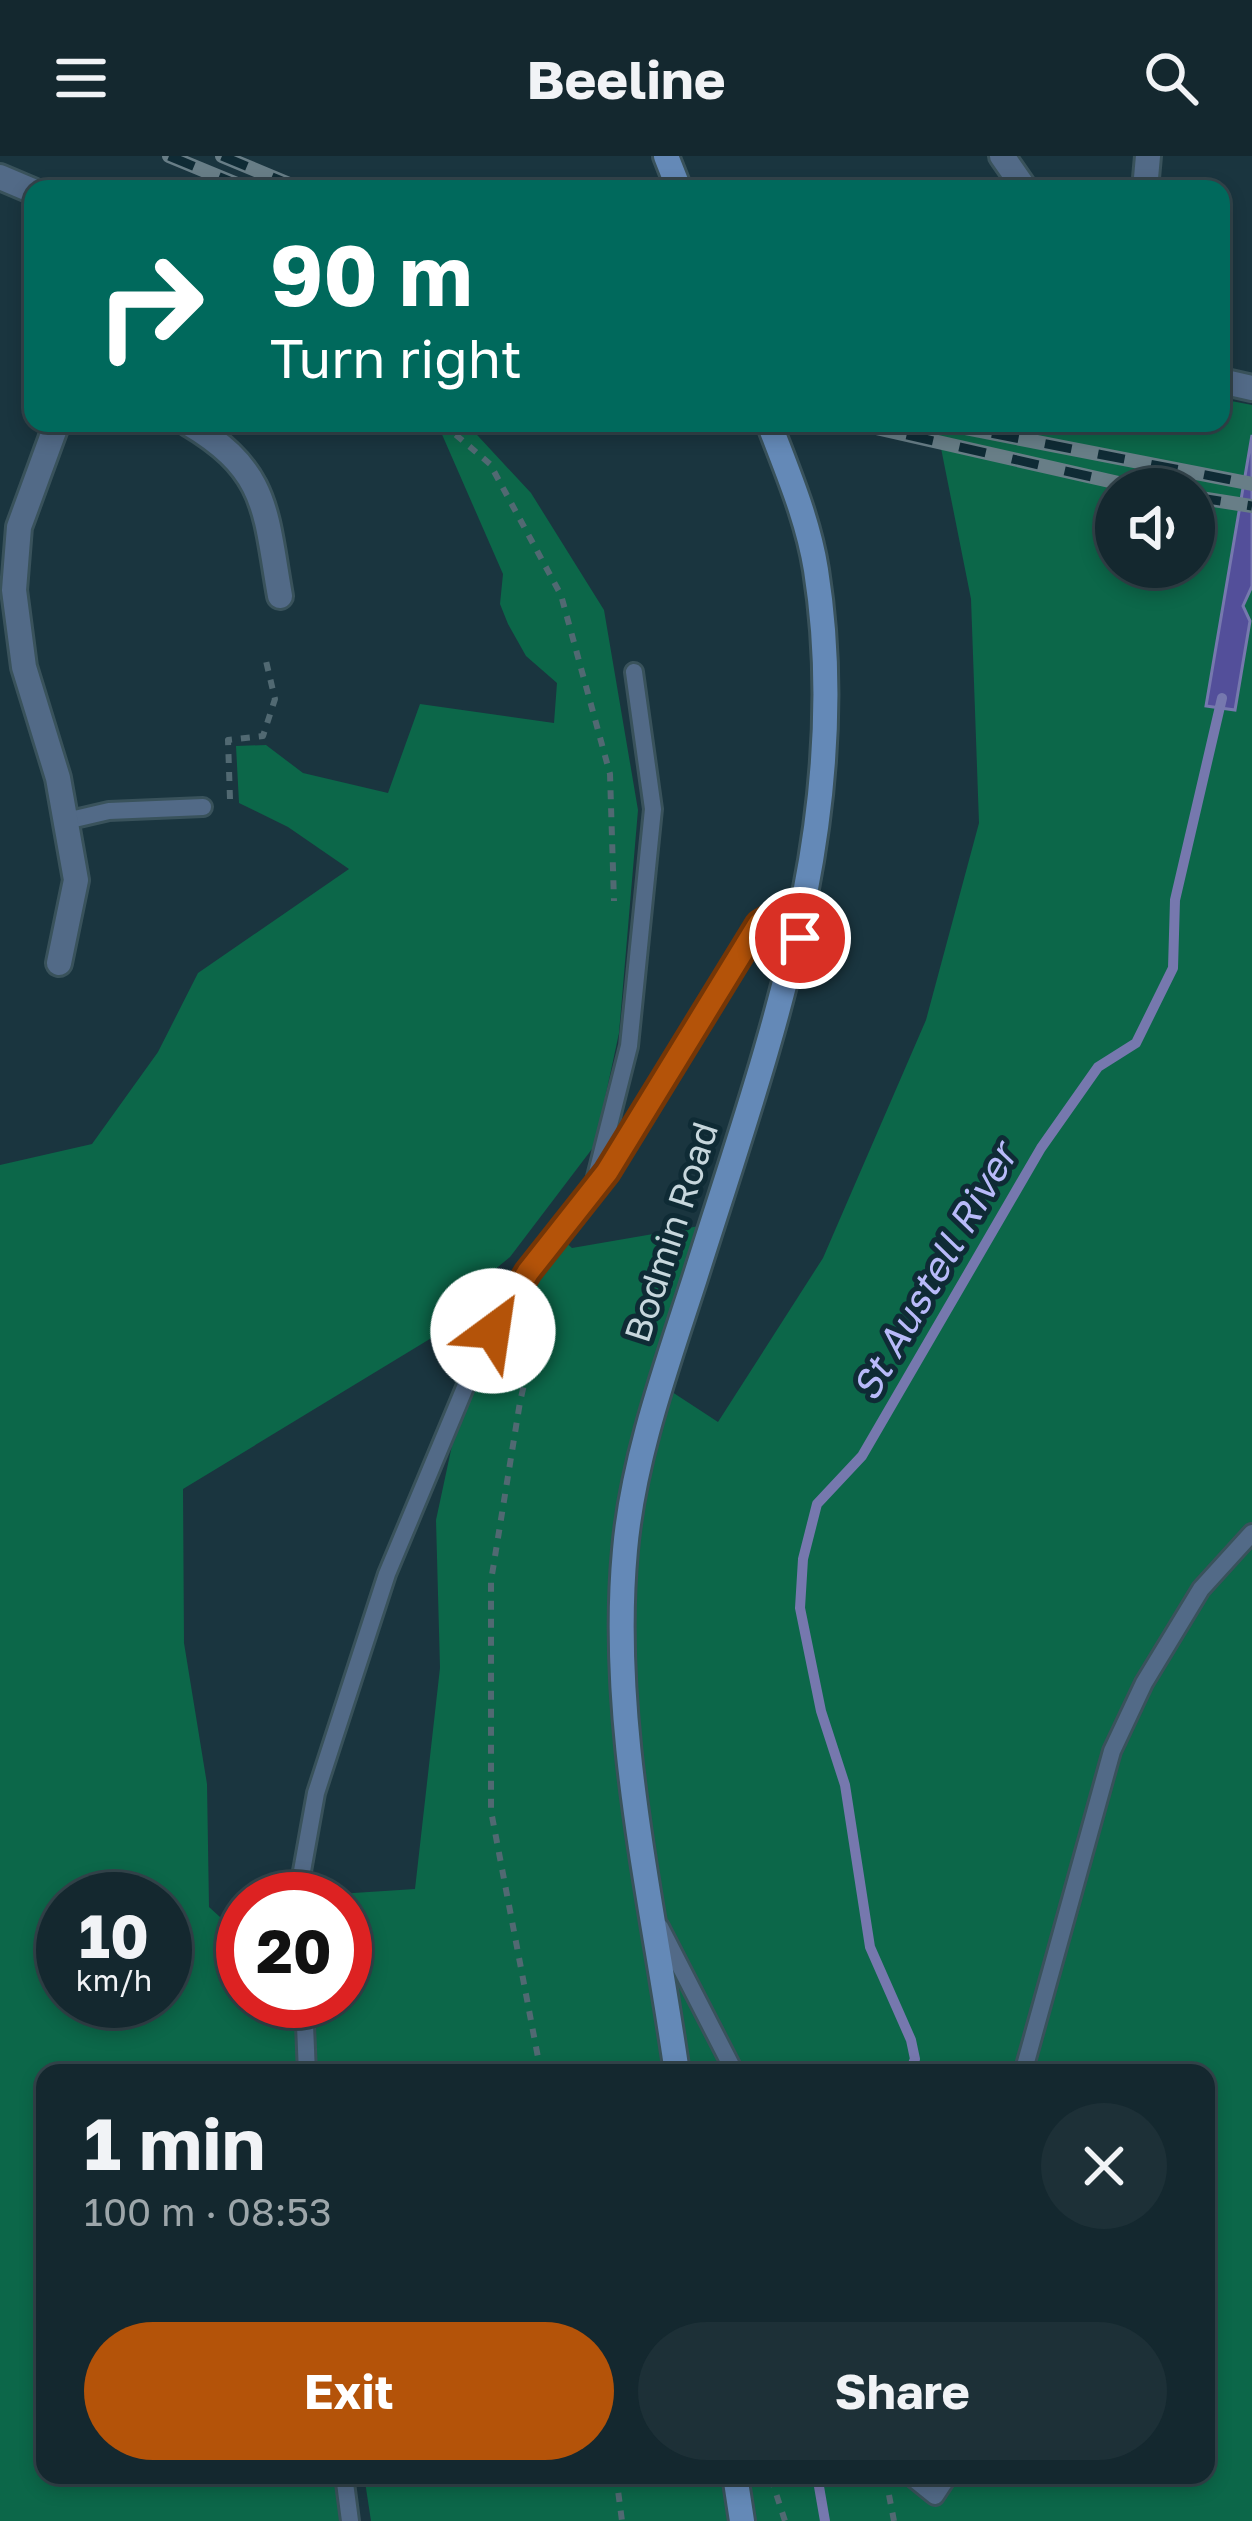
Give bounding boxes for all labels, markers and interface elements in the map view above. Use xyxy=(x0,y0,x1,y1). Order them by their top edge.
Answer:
icon: menu xyxy=(48,45,114,111)
icon: search xyxy=(1138,45,1204,111)
text: Beeline xyxy=(526,46,726,111)
text: 90 m xyxy=(270,224,472,324)
icon: right xyxy=(72,228,228,384)
text: Turn right xyxy=(270,325,522,390)
map controls xyxy=(1095,468,1215,588)
button: sound xyxy=(1095,468,1215,588)
pin xyxy=(749,887,851,989)
icon: arrive xyxy=(767,905,833,971)
street label: Bodmin Road xyxy=(615,1116,726,1347)
water label: St Austell River xyxy=(841,1131,1028,1408)
position arrow xyxy=(430,1268,556,1394)
speed limit sign: 20 xyxy=(216,1872,372,2028)
text: 10 xyxy=(79,1899,149,1971)
text: km/h xyxy=(76,1962,152,1998)
text: 1 min xyxy=(84,2099,265,2186)
button: close xyxy=(1041,2103,1167,2229)
text: 100 m · 08:53 xyxy=(84,2188,332,2235)
button: Exit xyxy=(84,2322,614,2460)
button: Share xyxy=(638,2322,1167,2460)

